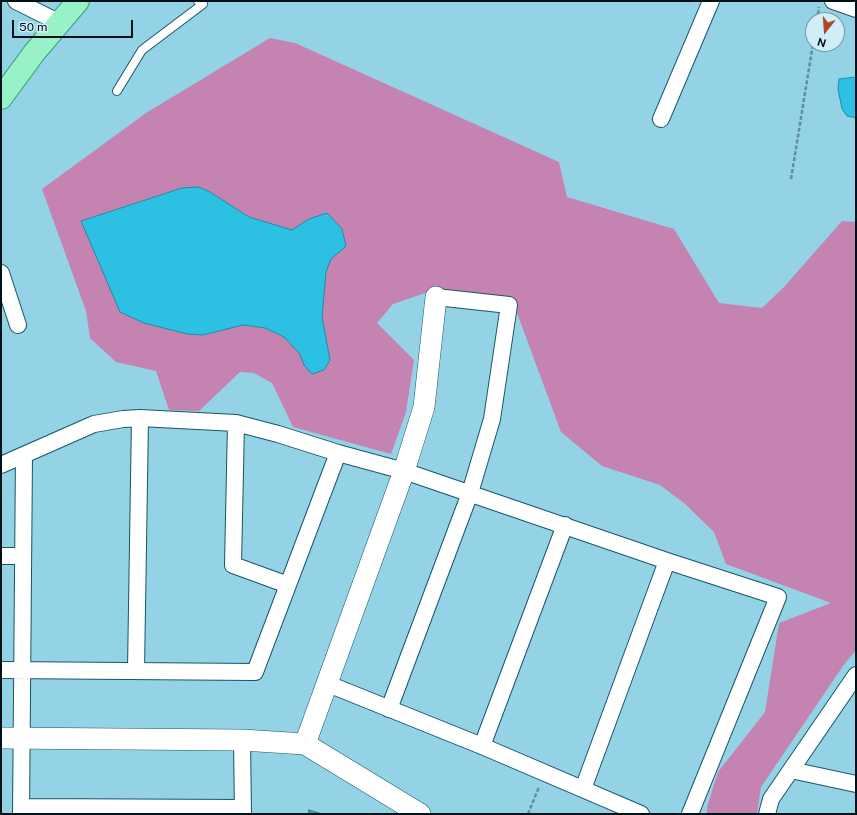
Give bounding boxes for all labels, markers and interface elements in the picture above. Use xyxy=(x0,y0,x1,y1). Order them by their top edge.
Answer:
scale bar xyxy=(14,12,135,38)
north arrow xyxy=(805,12,845,52)
text: 50 m xyxy=(19,20,47,34)
text: N xyxy=(816,36,828,50)

